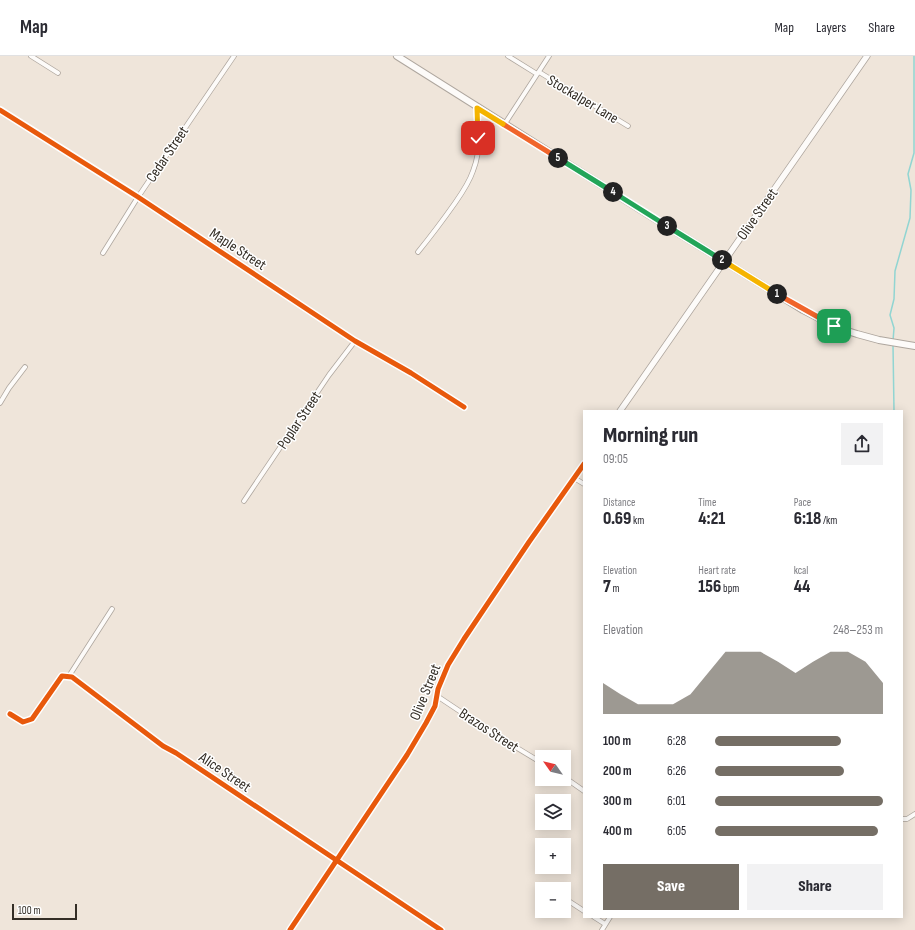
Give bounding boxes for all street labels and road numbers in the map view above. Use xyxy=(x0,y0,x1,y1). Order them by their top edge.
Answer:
street label: Stockalper Lane xyxy=(544,71,622,128)
street label: Cedar Street xyxy=(142,122,193,186)
street label: Olive Street xyxy=(733,184,782,244)
street label: Maple Street xyxy=(206,224,270,275)
street label: Poplar Street xyxy=(273,387,326,453)
street label: Olive Street xyxy=(406,661,445,723)
street label: Brazos Street xyxy=(455,704,522,757)
street label: Alice Street xyxy=(194,748,255,797)

